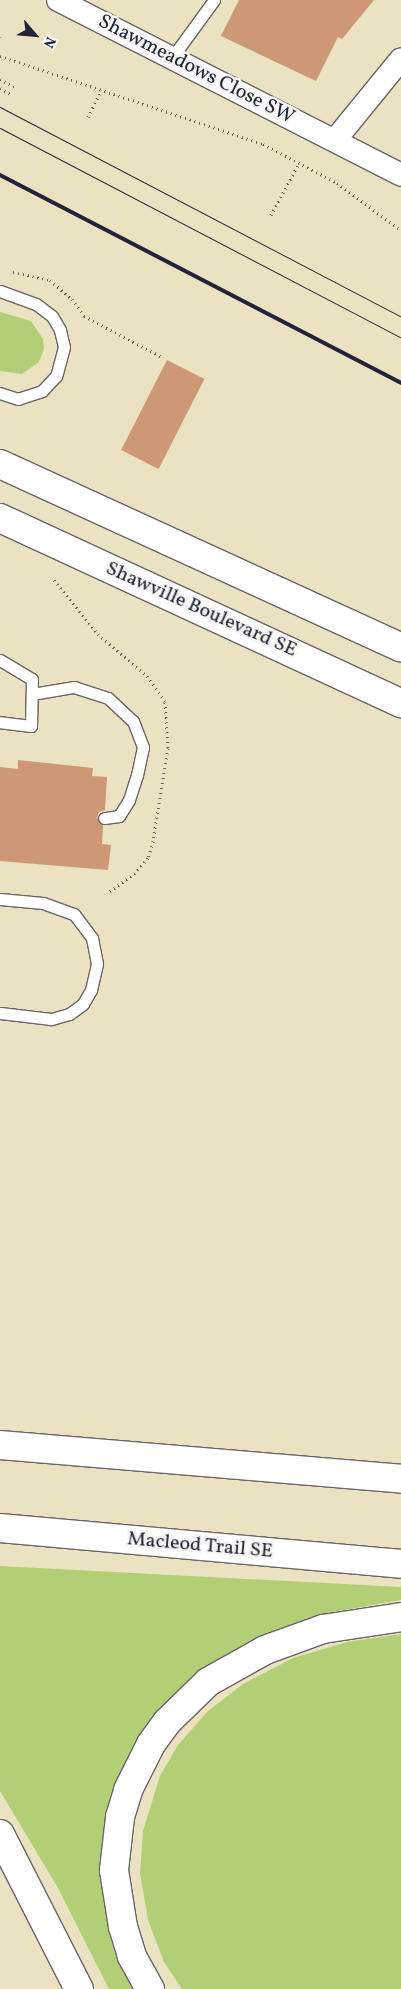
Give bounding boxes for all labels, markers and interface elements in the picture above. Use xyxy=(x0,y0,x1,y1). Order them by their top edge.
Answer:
north arrow xyxy=(10,10,60,60)
street label: Shawmeadows Close SW xyxy=(94,10,298,130)
text: N xyxy=(38,33,60,51)
street label: Shawville Boulevard SE xyxy=(102,557,300,663)
street label: Macleod Trail SE xyxy=(126,1528,274,1564)

